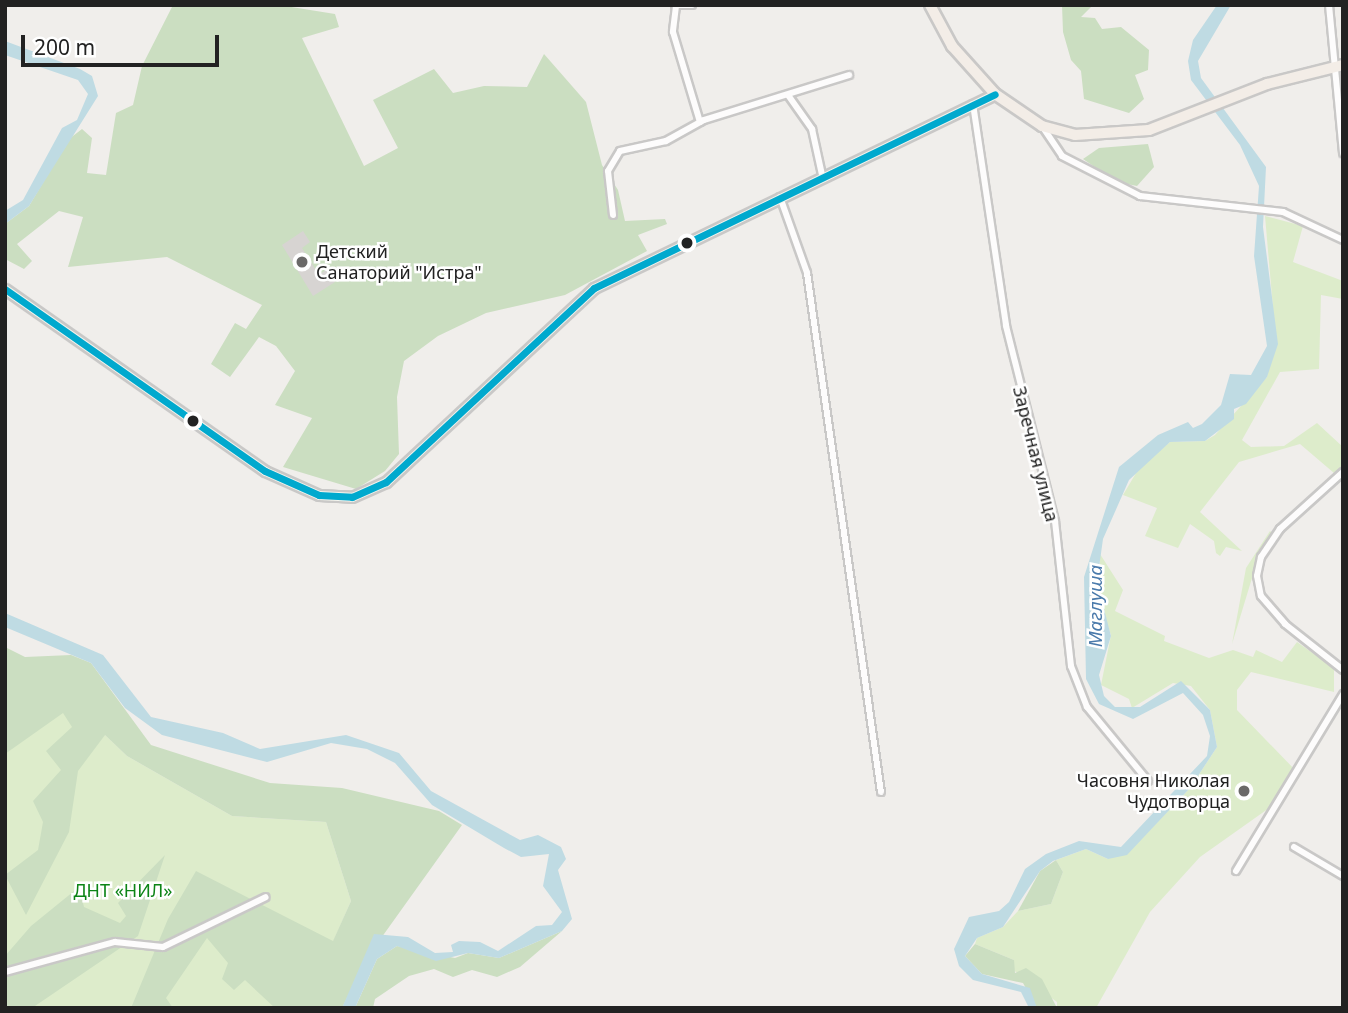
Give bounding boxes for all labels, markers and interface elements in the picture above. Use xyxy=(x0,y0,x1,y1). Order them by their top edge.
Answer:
scale bar xyxy=(24,21,222,65)
text: 200 m xyxy=(34,33,95,61)
unlabelled marker xyxy=(680,236,694,250)
place label: Детский Санаторий "Истра" xyxy=(316,241,482,284)
marker: Детский Санаторий "Истра" xyxy=(294,254,310,270)
street label: Заречная улица xyxy=(1009,384,1063,524)
unlabelled marker xyxy=(186,414,200,428)
water label: Маглуша xyxy=(1085,565,1107,647)
place label: Часовня Николая Чудотворца xyxy=(1077,770,1230,812)
marker: Часовня Николая Чудотворца xyxy=(1236,783,1252,799)
park label: ДНТ «НИЛ» xyxy=(73,879,173,901)

